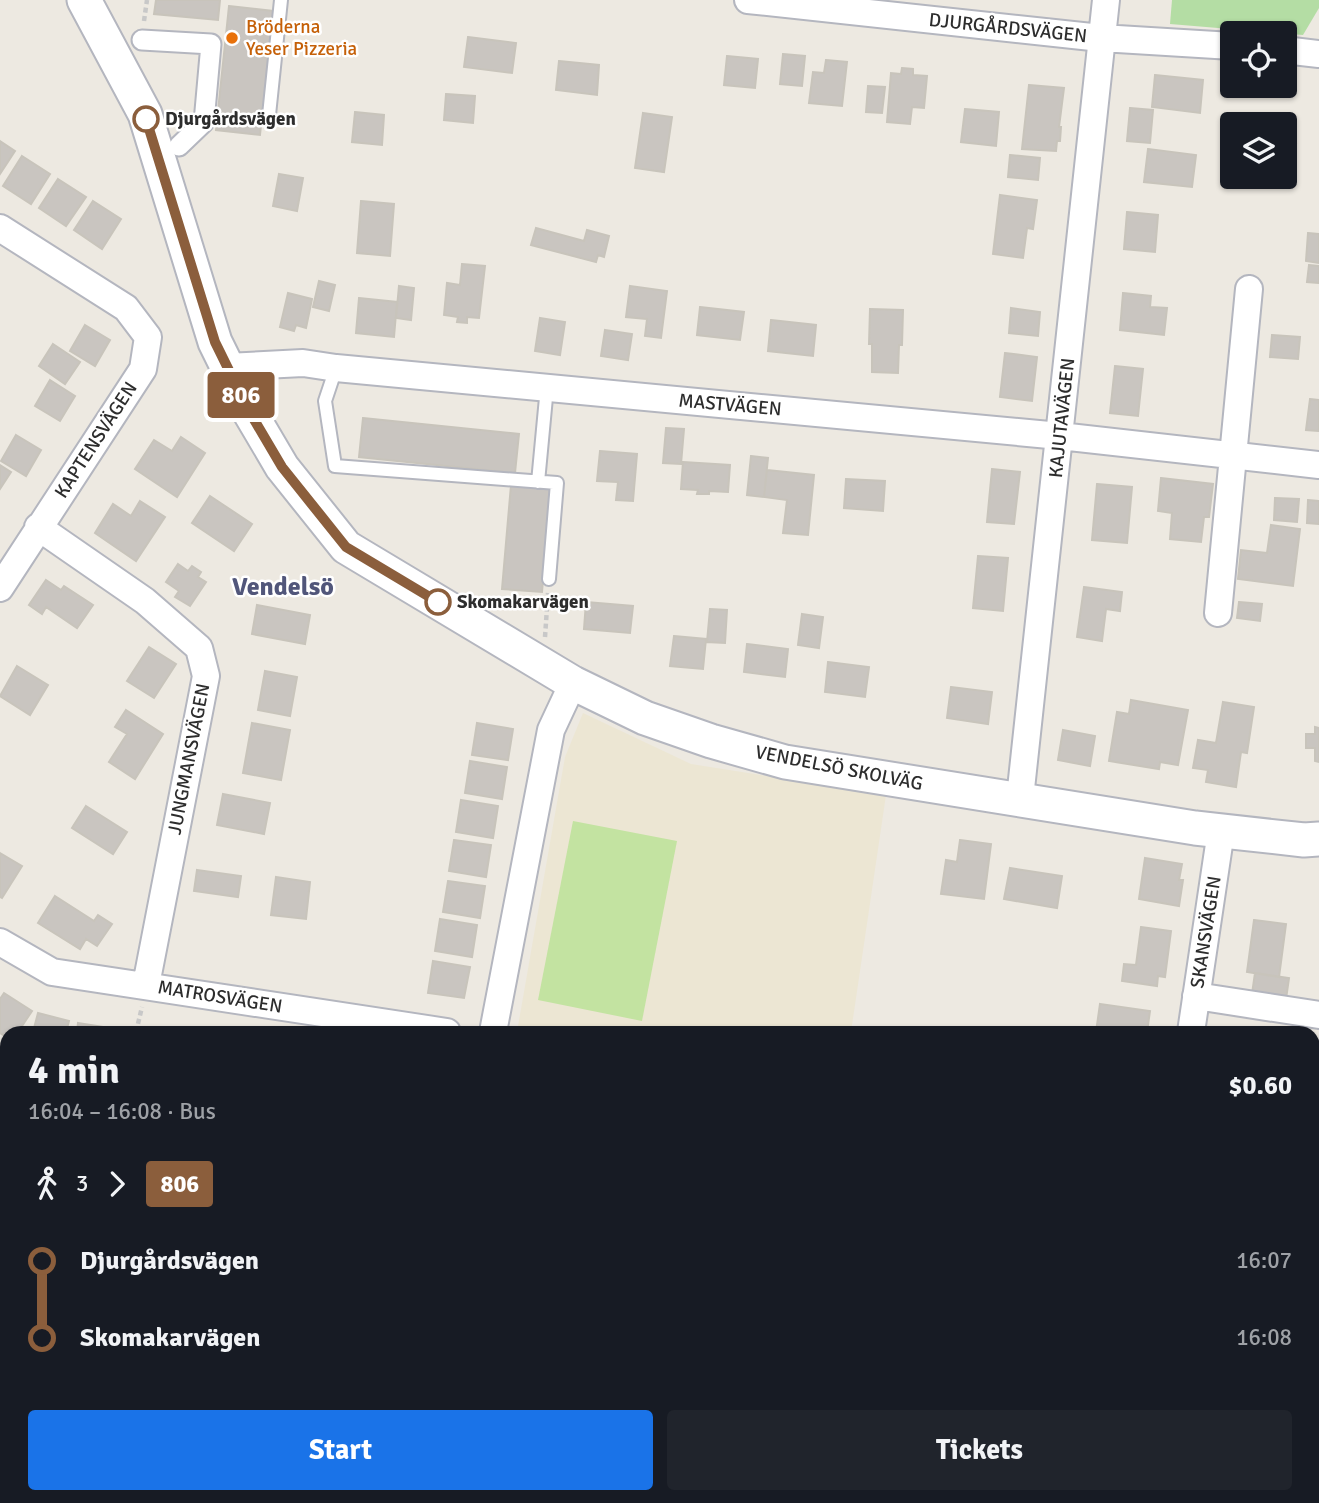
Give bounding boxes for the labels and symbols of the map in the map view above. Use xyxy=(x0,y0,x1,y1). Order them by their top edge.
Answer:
street label: DJURGÅRDSVÄGEN xyxy=(928,8,1088,48)
place label: Bröderna Yeser Pizzeria xyxy=(246,15,357,61)
marker: Bröderna Yeser Pizzeria xyxy=(224,30,240,46)
marker: Djurgårdsvägen xyxy=(133,106,159,132)
place label: Djurgårdsvägen xyxy=(165,107,296,131)
street label: KAJUTAVÄGEN xyxy=(1044,357,1080,479)
line badge: 806 xyxy=(201,372,281,418)
street label: KAPTENSVÄGEN xyxy=(49,377,143,503)
street label: MASTVÄGEN xyxy=(677,389,783,421)
district label: Vendelsö xyxy=(232,571,334,603)
marker: Skomakarvägen xyxy=(425,589,451,615)
place label: Skomakarvägen xyxy=(457,590,589,614)
street label: JUNGMANSVÄGEN xyxy=(163,681,215,837)
street label: VENDELSÖ SKOLVÄG xyxy=(753,740,925,796)
street label: SKANSVÄGEN xyxy=(1185,874,1227,990)
street label: MATROSVÄGEN xyxy=(156,975,284,1019)

